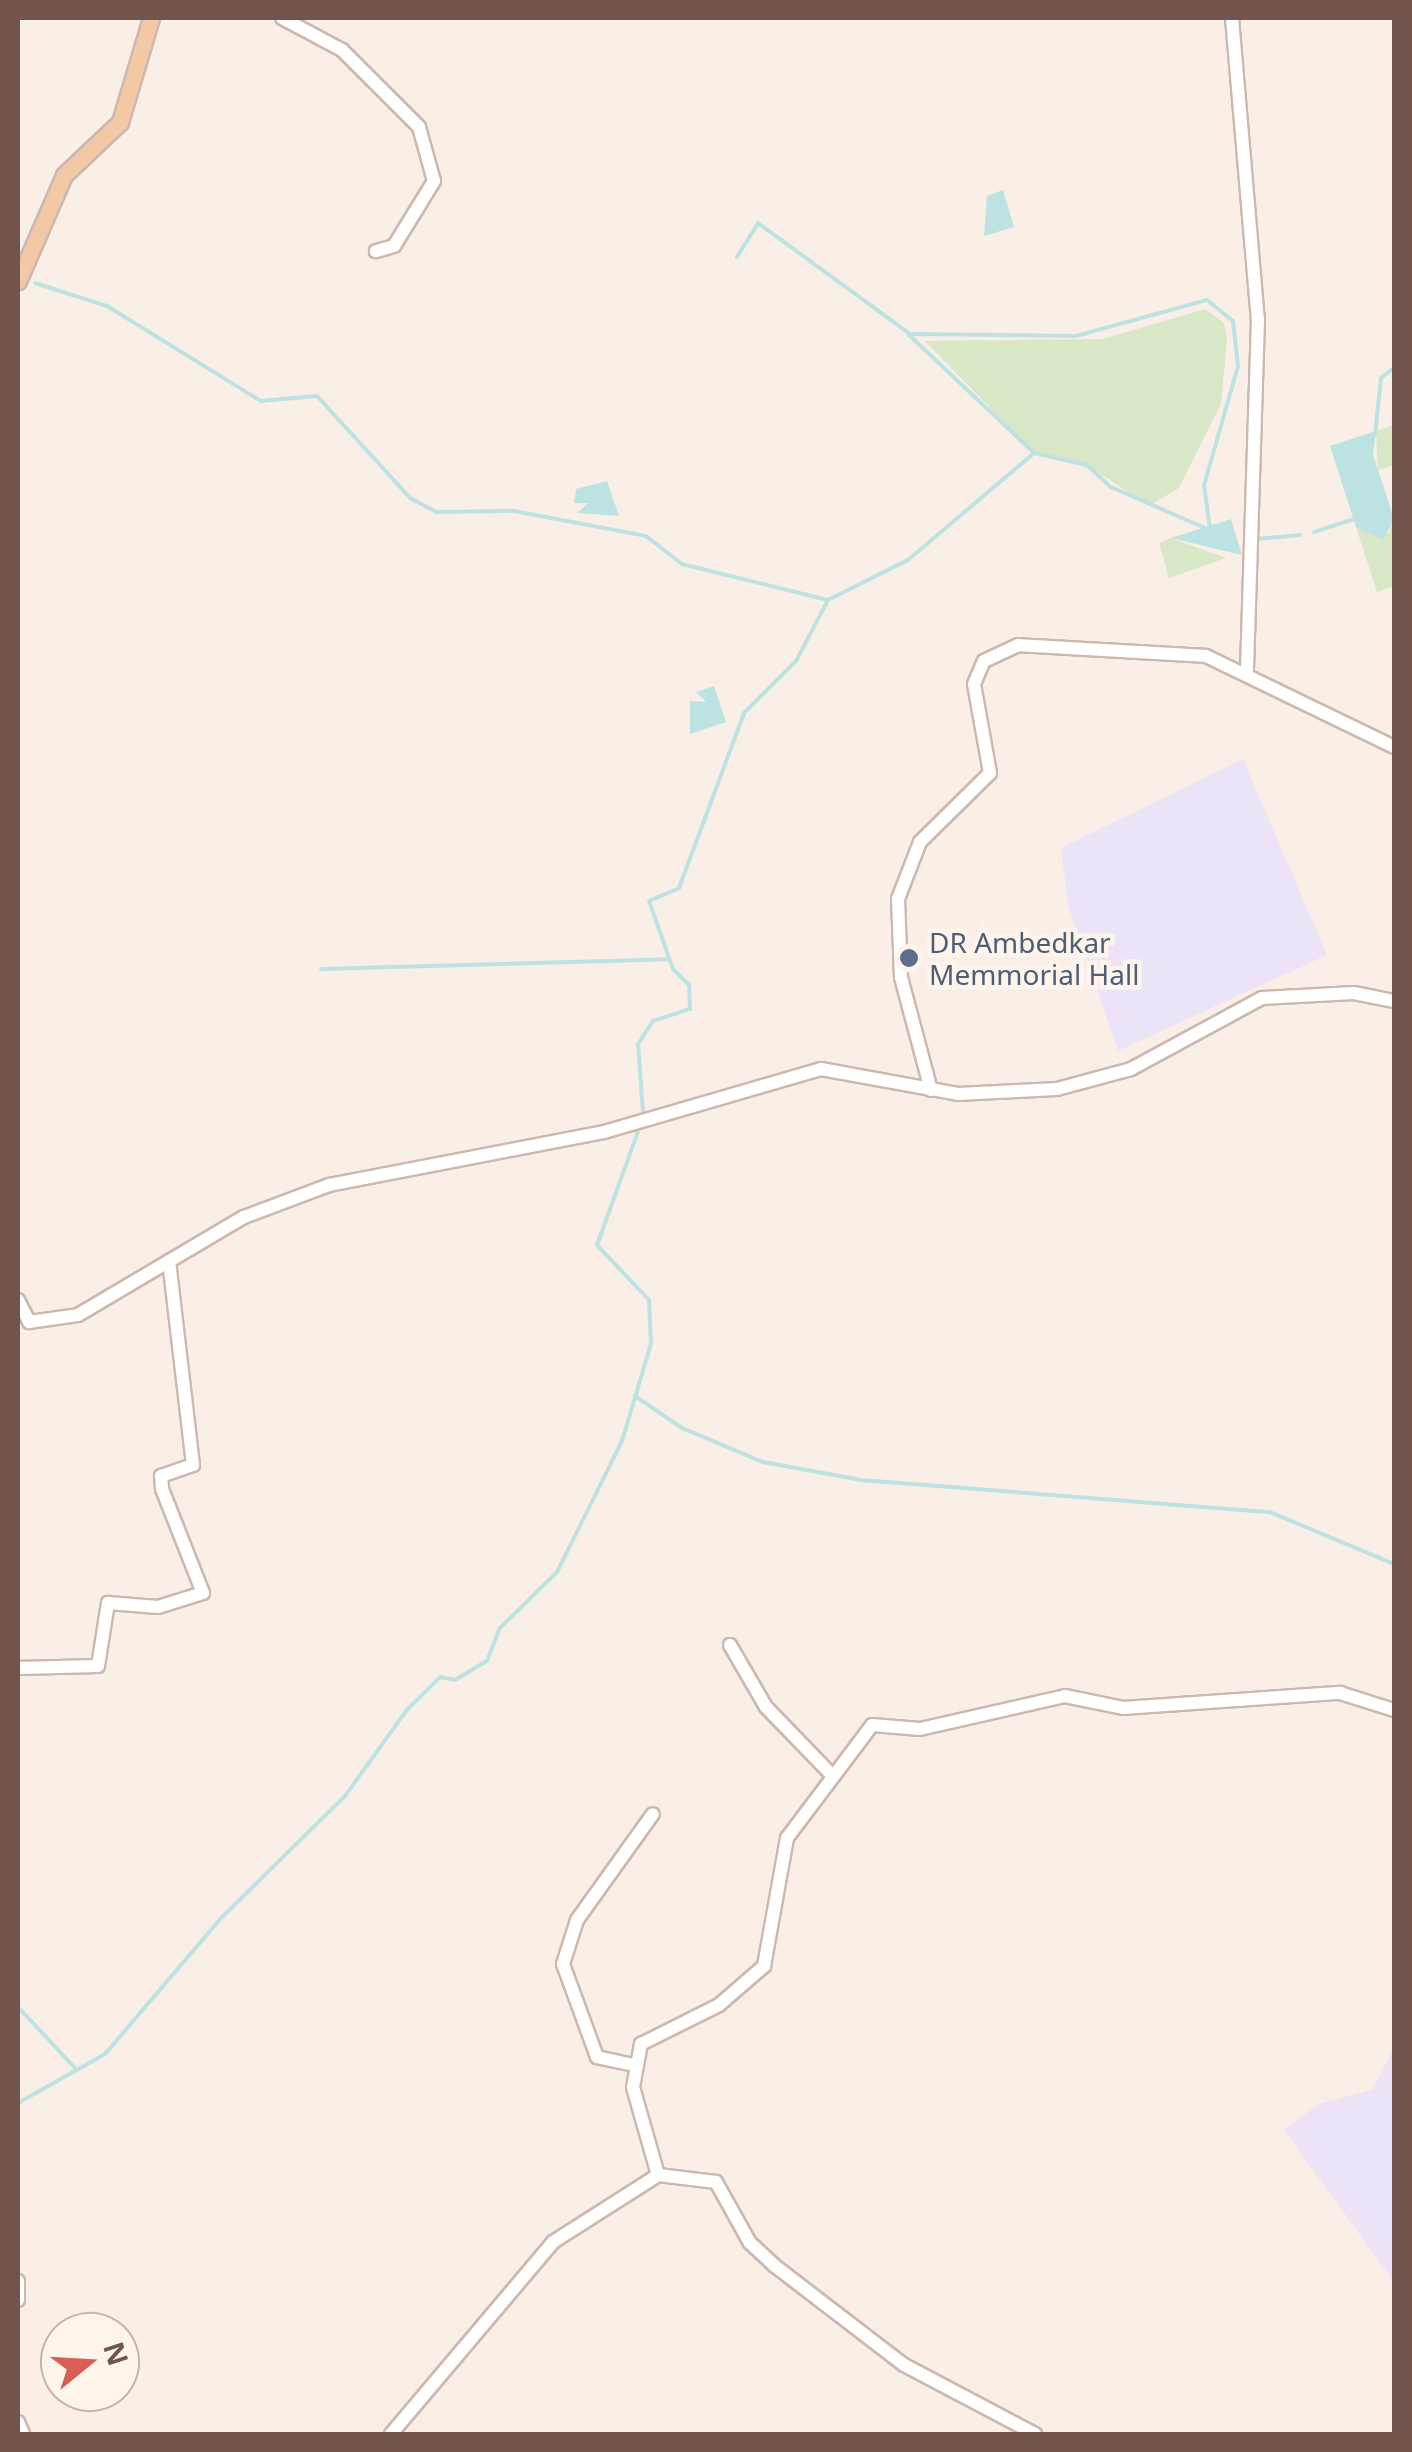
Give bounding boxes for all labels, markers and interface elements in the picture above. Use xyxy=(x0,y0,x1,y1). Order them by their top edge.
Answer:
place label: DR Ambedkar Memmorial Hall xyxy=(929,925,1139,991)
marker: DR Ambedkar Memmorial Hall xyxy=(898,947,920,969)
north arrow xyxy=(40,2312,140,2412)
text: N xyxy=(95,2337,138,2370)

